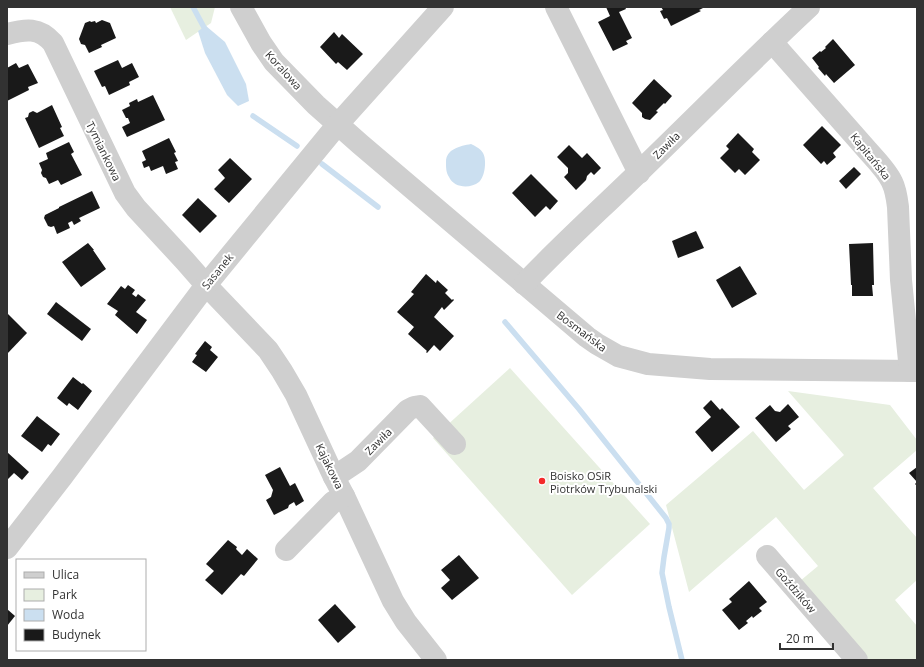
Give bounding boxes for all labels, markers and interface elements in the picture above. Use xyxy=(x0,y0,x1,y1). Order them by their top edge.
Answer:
street label: Koralowa xyxy=(262,47,306,93)
street label: Tymiankowa xyxy=(83,119,125,183)
street label: Zawiła xyxy=(649,128,683,162)
street label: Kapitańska xyxy=(847,129,895,183)
street label: Sasanek xyxy=(198,250,236,292)
street label: Bosmańska xyxy=(554,307,610,355)
street label: Zawiła xyxy=(361,424,395,458)
street label: Kajakowa xyxy=(313,441,347,491)
place label: Boisko OSiR Piotrków Trybunalski xyxy=(550,468,657,496)
marker: Boisko OSiR Piotrków Trybunalski xyxy=(537,476,547,486)
legend xyxy=(16,559,146,651)
street label: Goździków xyxy=(772,564,820,616)
text: Ulica xyxy=(52,566,79,583)
text: Park xyxy=(52,586,78,603)
text: Woda xyxy=(52,606,84,623)
scale bar xyxy=(780,625,833,651)
text: Budynek xyxy=(52,626,102,643)
text: 20 m xyxy=(786,630,814,647)

